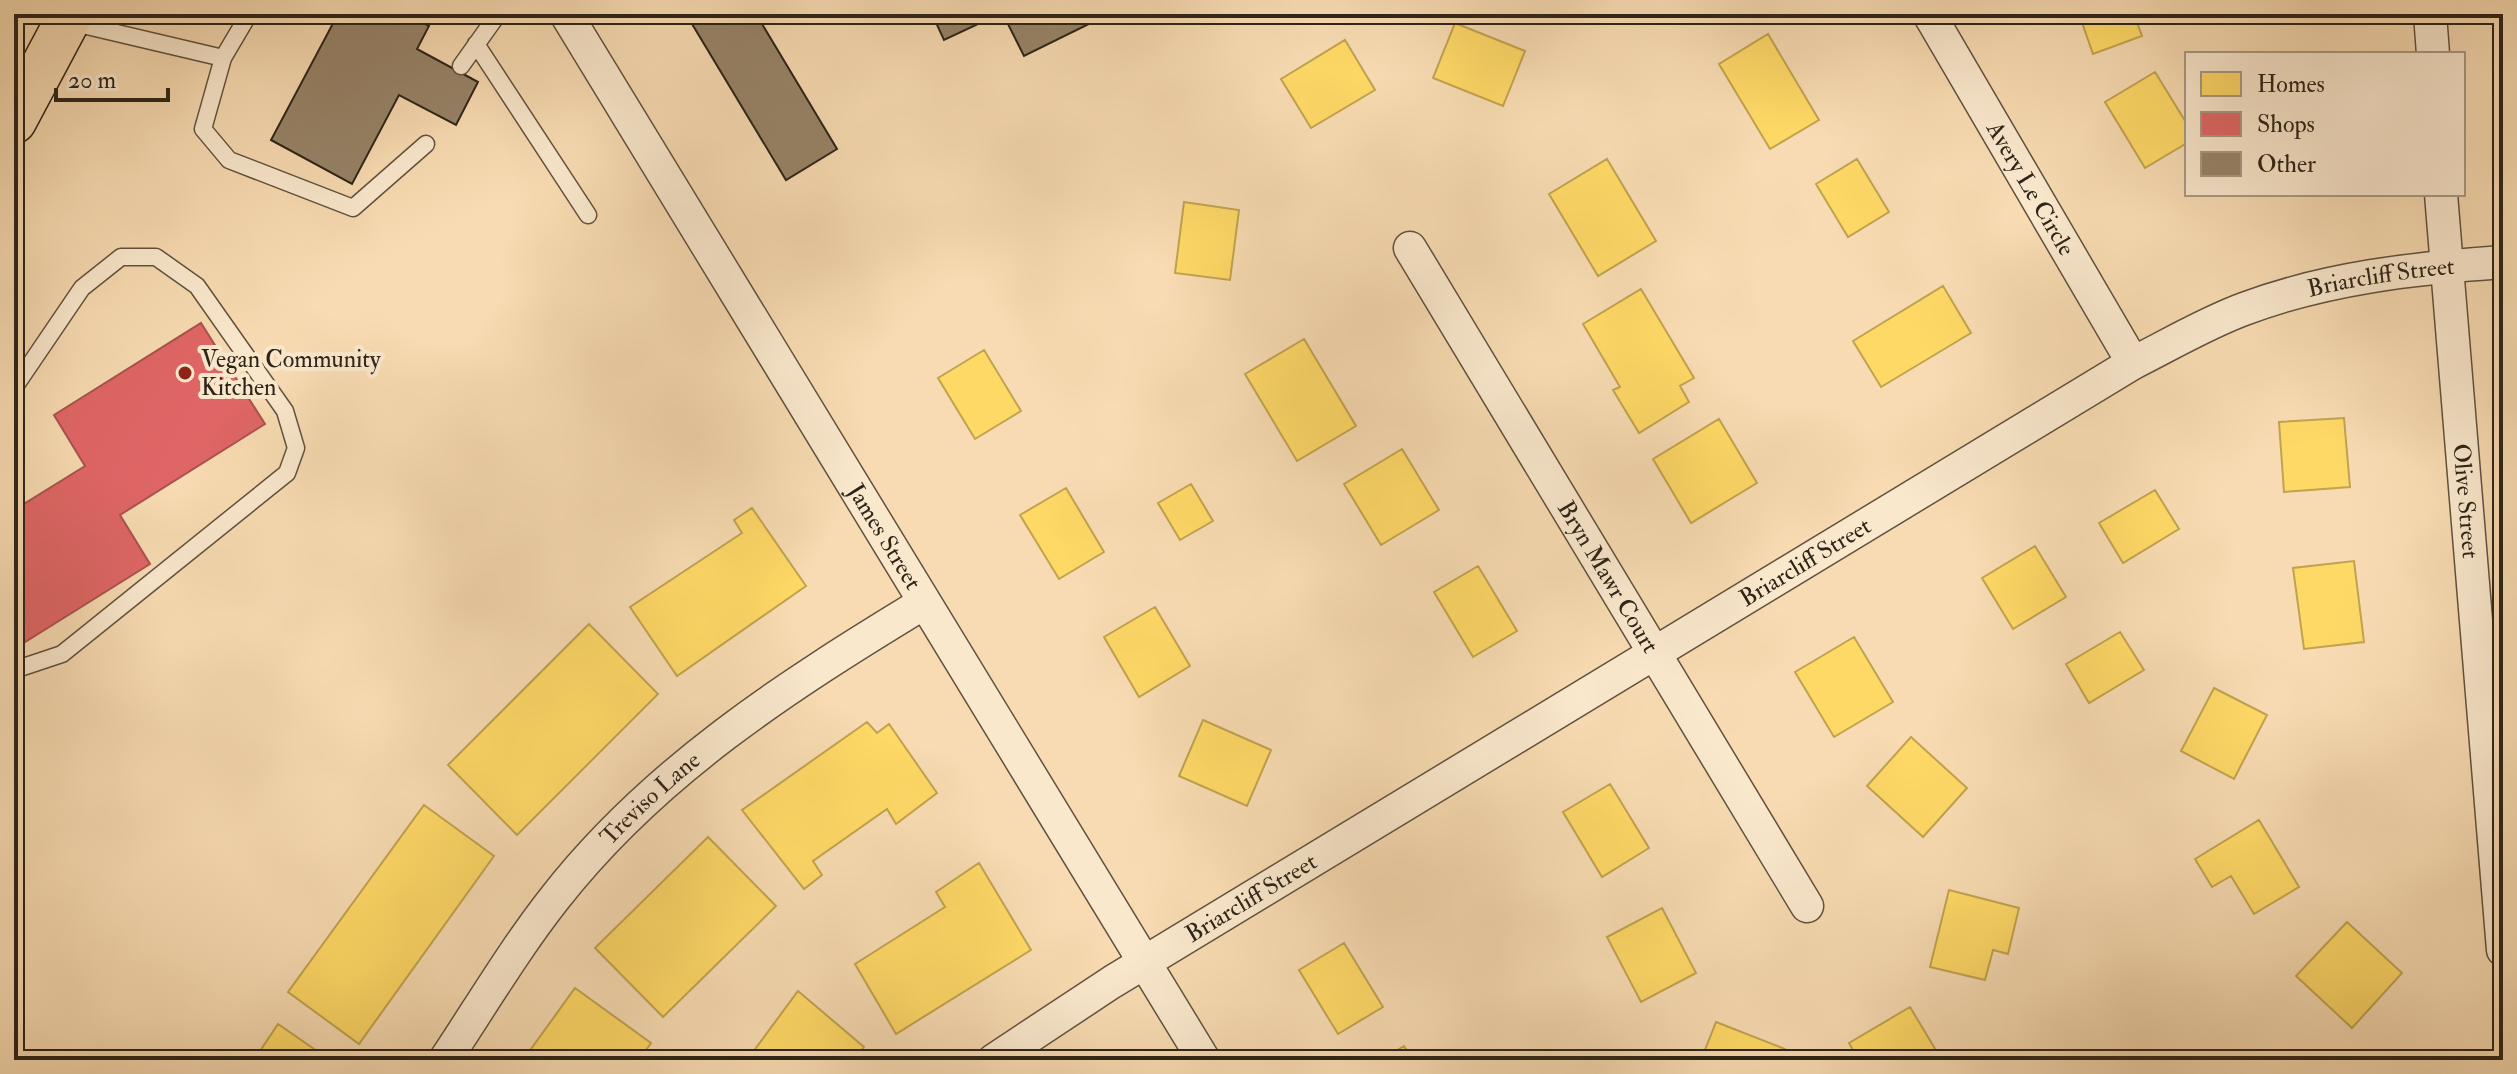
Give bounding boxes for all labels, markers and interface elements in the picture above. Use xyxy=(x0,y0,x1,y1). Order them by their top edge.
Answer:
scale bar xyxy=(56,52,168,102)
legend xyxy=(2185,52,2465,196)
text: 20 m xyxy=(68,65,117,96)
text: Homes xyxy=(2257,69,2325,100)
text: Shops xyxy=(2257,109,2315,140)
street label: Avery Le Circle xyxy=(1979,115,2082,261)
text: Other xyxy=(2257,149,2316,180)
street label: Briarcliff Street xyxy=(2304,250,2456,304)
place label: Vegan Community Kitchen xyxy=(201,344,381,403)
marker: Vegan Community Kitchen xyxy=(176,364,194,382)
street label: Olive Street xyxy=(2446,442,2486,560)
street label: James Street xyxy=(840,477,929,595)
street label: Bryn Mawr Court xyxy=(1551,495,1666,659)
street label: Briarcliff Street xyxy=(1734,510,1877,614)
street label: Treviso Lane xyxy=(593,744,706,852)
street label: Briarcliff Street xyxy=(1179,846,1323,949)

